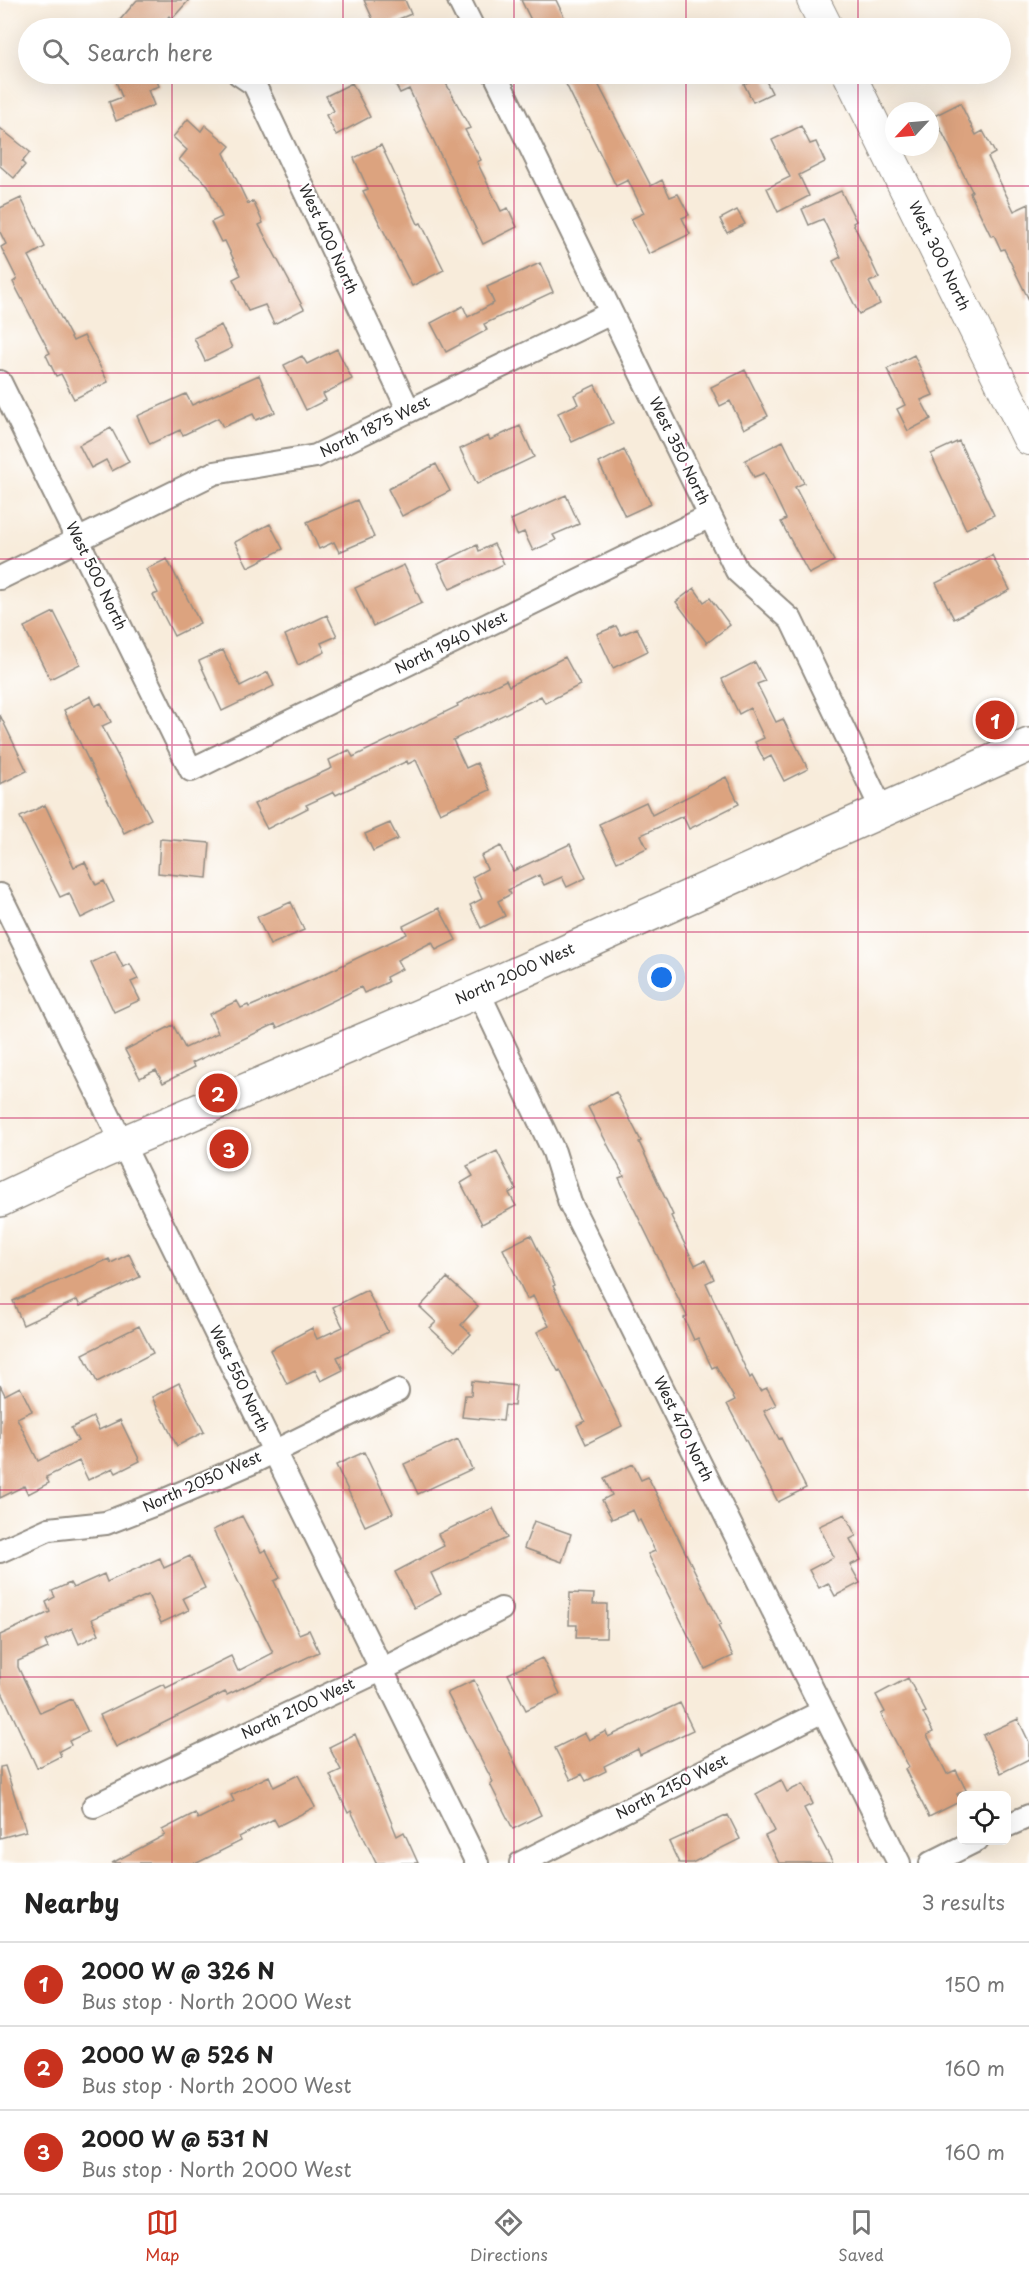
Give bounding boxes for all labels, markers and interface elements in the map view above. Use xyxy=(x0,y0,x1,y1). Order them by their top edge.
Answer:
search box xyxy=(18,18,1011,84)
icon: search xyxy=(39,35,72,68)
text: Search here xyxy=(87,35,213,68)
north arrow xyxy=(885,102,939,156)
street label: West 400 North xyxy=(294,180,365,297)
street label: West 300 North xyxy=(904,197,977,314)
street label: North 1875 West xyxy=(315,389,433,462)
street label: West 350 North xyxy=(644,392,716,508)
street label: West 500 North xyxy=(61,517,134,634)
street label: North 1940 West xyxy=(390,604,510,679)
pin: 1 xyxy=(976,698,1014,742)
street label: North 2000 West xyxy=(451,936,578,1009)
your location xyxy=(647,963,676,992)
pin: 2 xyxy=(198,1070,238,1116)
pin: 3 xyxy=(210,1126,248,1172)
street label: West 550 North xyxy=(204,1321,276,1436)
street label: West 470 North xyxy=(649,1372,720,1485)
street label: North 2050 West xyxy=(138,1444,264,1517)
street label: North 2100 West xyxy=(237,1671,358,1744)
street label: North 2150 West xyxy=(611,1747,731,1824)
map controls xyxy=(957,1791,1011,1845)
button: locate xyxy=(957,1791,1011,1845)
text: Nearby xyxy=(24,1883,119,1922)
text: 3 results xyxy=(922,1887,1005,1917)
text: 2000 W @ 326 N xyxy=(81,1953,275,1986)
text: 1 xyxy=(39,1969,48,1999)
text: 150 m xyxy=(945,1969,1005,1999)
text: Bus stop · North 2000 West xyxy=(81,1986,351,2016)
text: 2000 W @ 526 N xyxy=(81,2037,274,2070)
text: 2 xyxy=(36,2053,51,2083)
text: 160 m xyxy=(945,2053,1005,2083)
text: Bus stop · North 2000 West xyxy=(81,2070,351,2100)
text: 2000 W @ 531 N xyxy=(81,2121,269,2154)
text: 3 xyxy=(37,2137,50,2167)
text: 160 m xyxy=(945,2137,1005,2167)
text: Bus stop · North 2000 West xyxy=(81,2154,351,2184)
tab: Map xyxy=(145,2206,179,2266)
tab: Directions xyxy=(470,2206,548,2266)
tab: Saved xyxy=(838,2206,884,2266)

